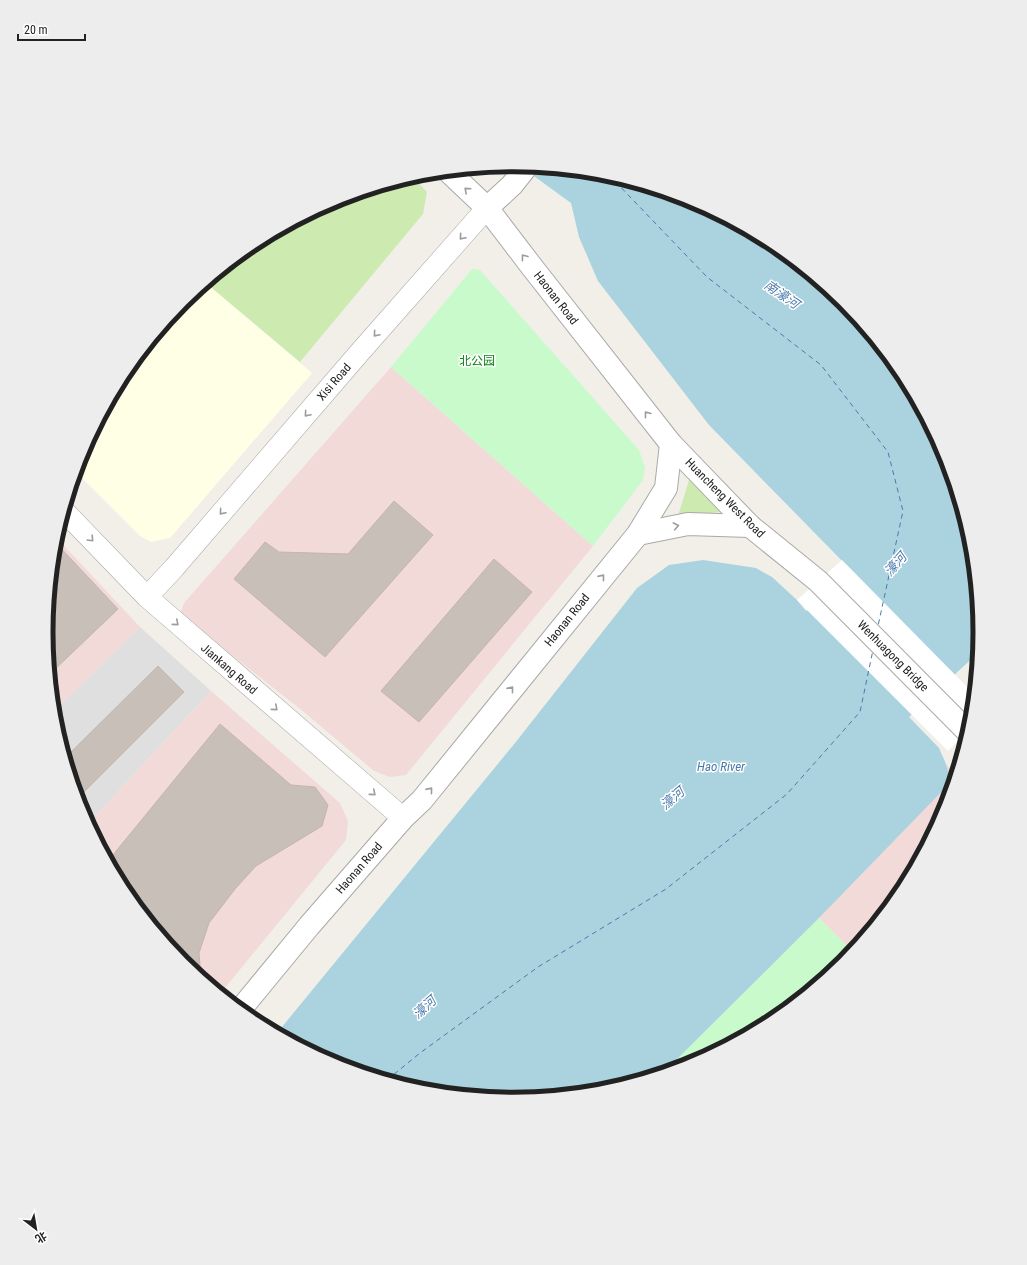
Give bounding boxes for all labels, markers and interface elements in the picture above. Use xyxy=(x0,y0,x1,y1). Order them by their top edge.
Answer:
scale bar xyxy=(18,16,85,42)
text: 20 m xyxy=(24,23,48,37)
one-way arrow xyxy=(465,187,472,194)
one-way arrow xyxy=(459,232,466,240)
one-way arrow xyxy=(522,254,529,261)
street label: Haonan Road xyxy=(531,269,581,327)
water label: 南濠河 xyxy=(761,277,804,313)
one-way arrow xyxy=(373,330,380,337)
park label: 北公园 xyxy=(459,354,495,368)
street label: Xisi Road xyxy=(314,361,354,403)
one-way arrow xyxy=(305,409,312,417)
one-way arrow xyxy=(645,411,652,418)
street label: Huancheng West Road xyxy=(682,455,768,541)
one-way arrow xyxy=(220,508,227,515)
one-way arrow xyxy=(673,523,679,531)
one-way arrow xyxy=(86,534,94,542)
water label: 濠河 xyxy=(881,547,912,579)
one-way arrow xyxy=(597,574,604,582)
street label: Haonan Road xyxy=(542,591,592,649)
one-way arrow xyxy=(172,618,179,625)
street label: Wenhuagong Bridge xyxy=(855,618,932,695)
street label: Jiankang Road xyxy=(198,641,260,697)
one-way arrow xyxy=(507,687,514,694)
one-way arrow xyxy=(270,703,278,710)
water label: Hao River xyxy=(697,759,746,774)
water label: 濠河 xyxy=(658,782,689,812)
one-way arrow xyxy=(369,788,376,795)
one-way arrow xyxy=(425,788,432,795)
street label: Haonan Road xyxy=(333,839,385,897)
water label: 濠河 xyxy=(410,991,441,1022)
north arrow xyxy=(16,1209,56,1249)
text: 北 xyxy=(33,1229,49,1246)

